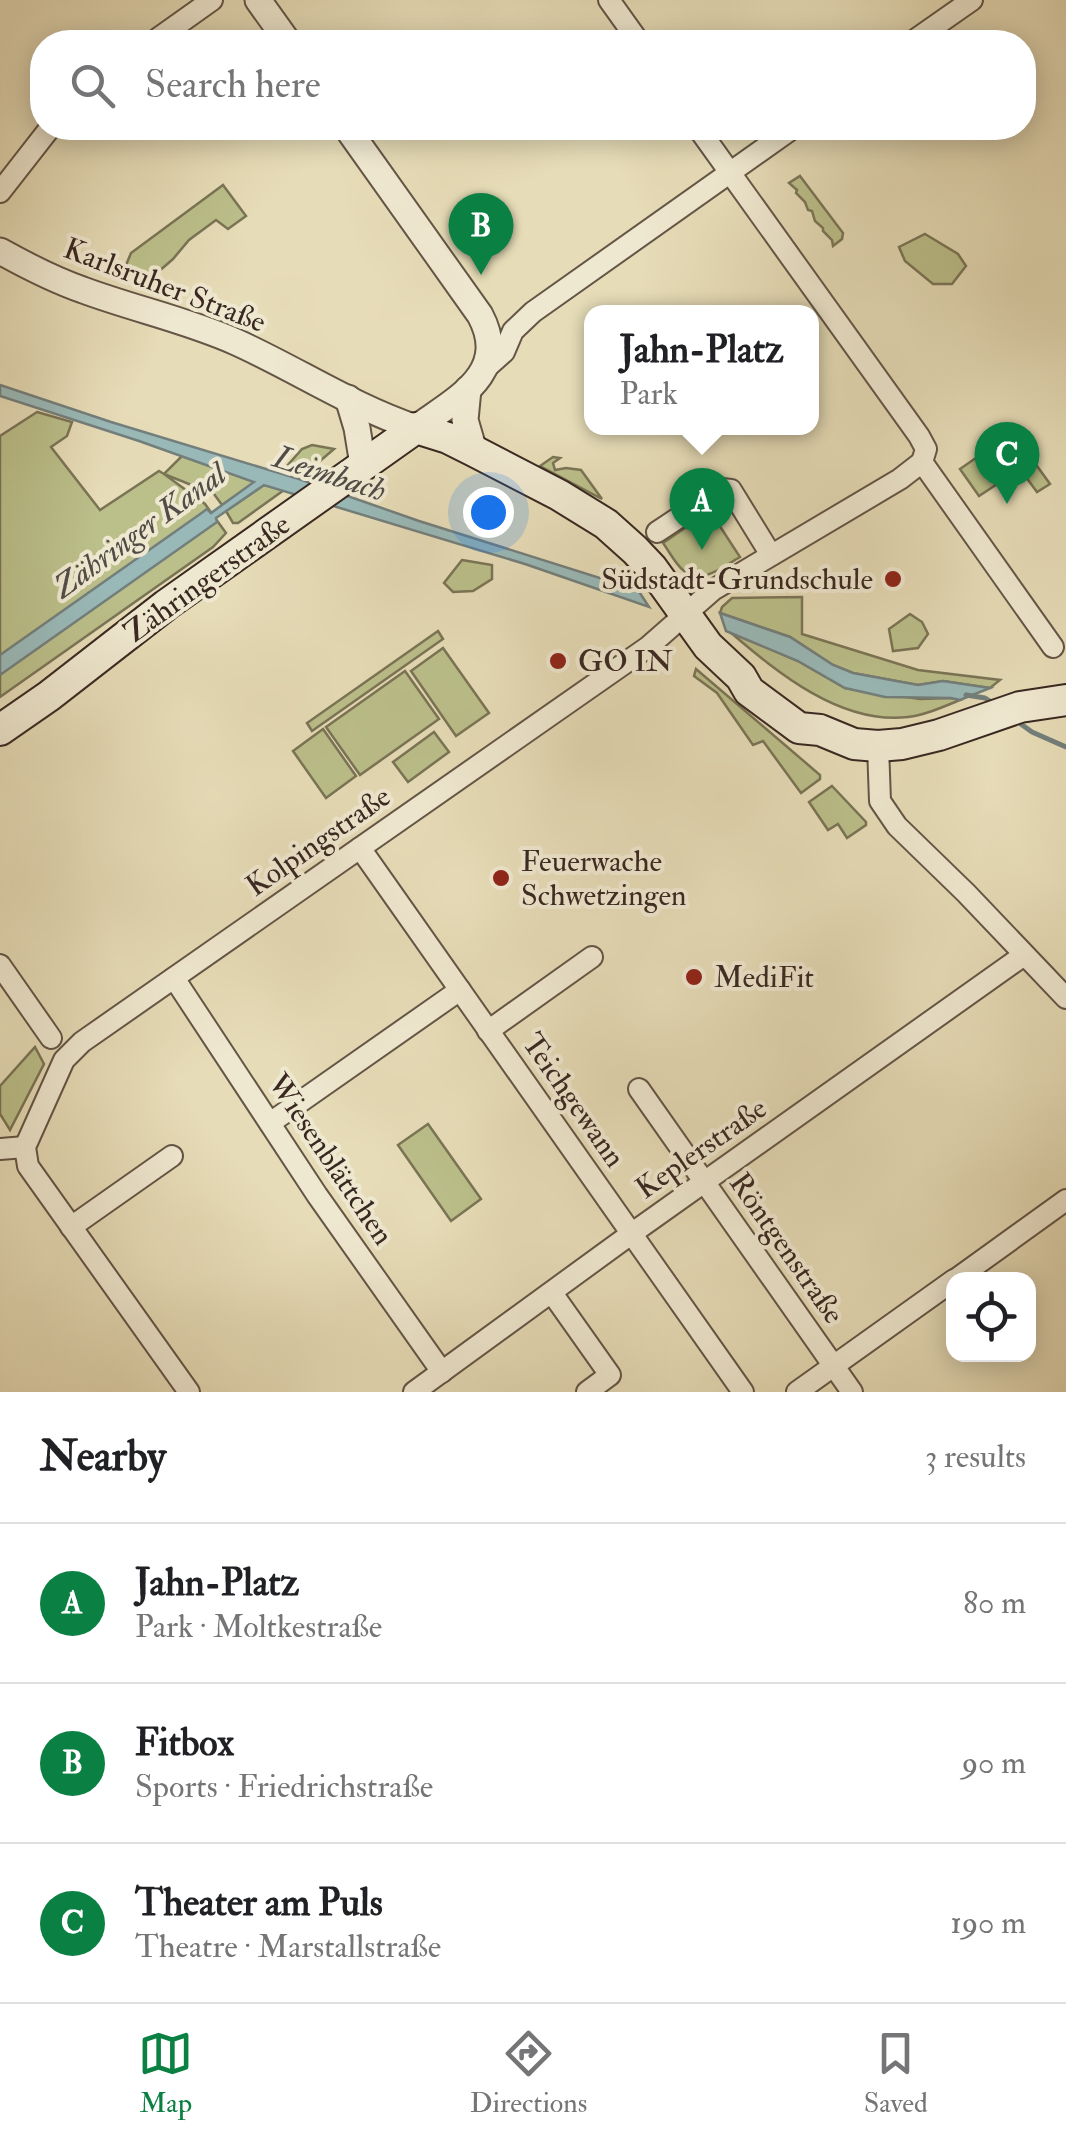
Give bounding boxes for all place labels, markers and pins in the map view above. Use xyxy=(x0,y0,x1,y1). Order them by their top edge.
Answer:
pin: B xyxy=(448,192,514,275)
pin: C xyxy=(974,422,1040,504)
pin: A xyxy=(670,468,734,550)
place label: Südstadt-Grundschule xyxy=(601,561,873,598)
marker: Südstadt-Grundschule xyxy=(882,568,904,590)
place label: GO IN xyxy=(578,643,673,680)
marker: GO IN xyxy=(547,650,569,672)
place label: Feuerwache Schwetzingen xyxy=(521,843,686,914)
marker: Feuerwache Schwetzingen xyxy=(490,867,512,889)
place label: MediFit xyxy=(714,959,814,996)
marker: MediFit xyxy=(683,966,705,988)

